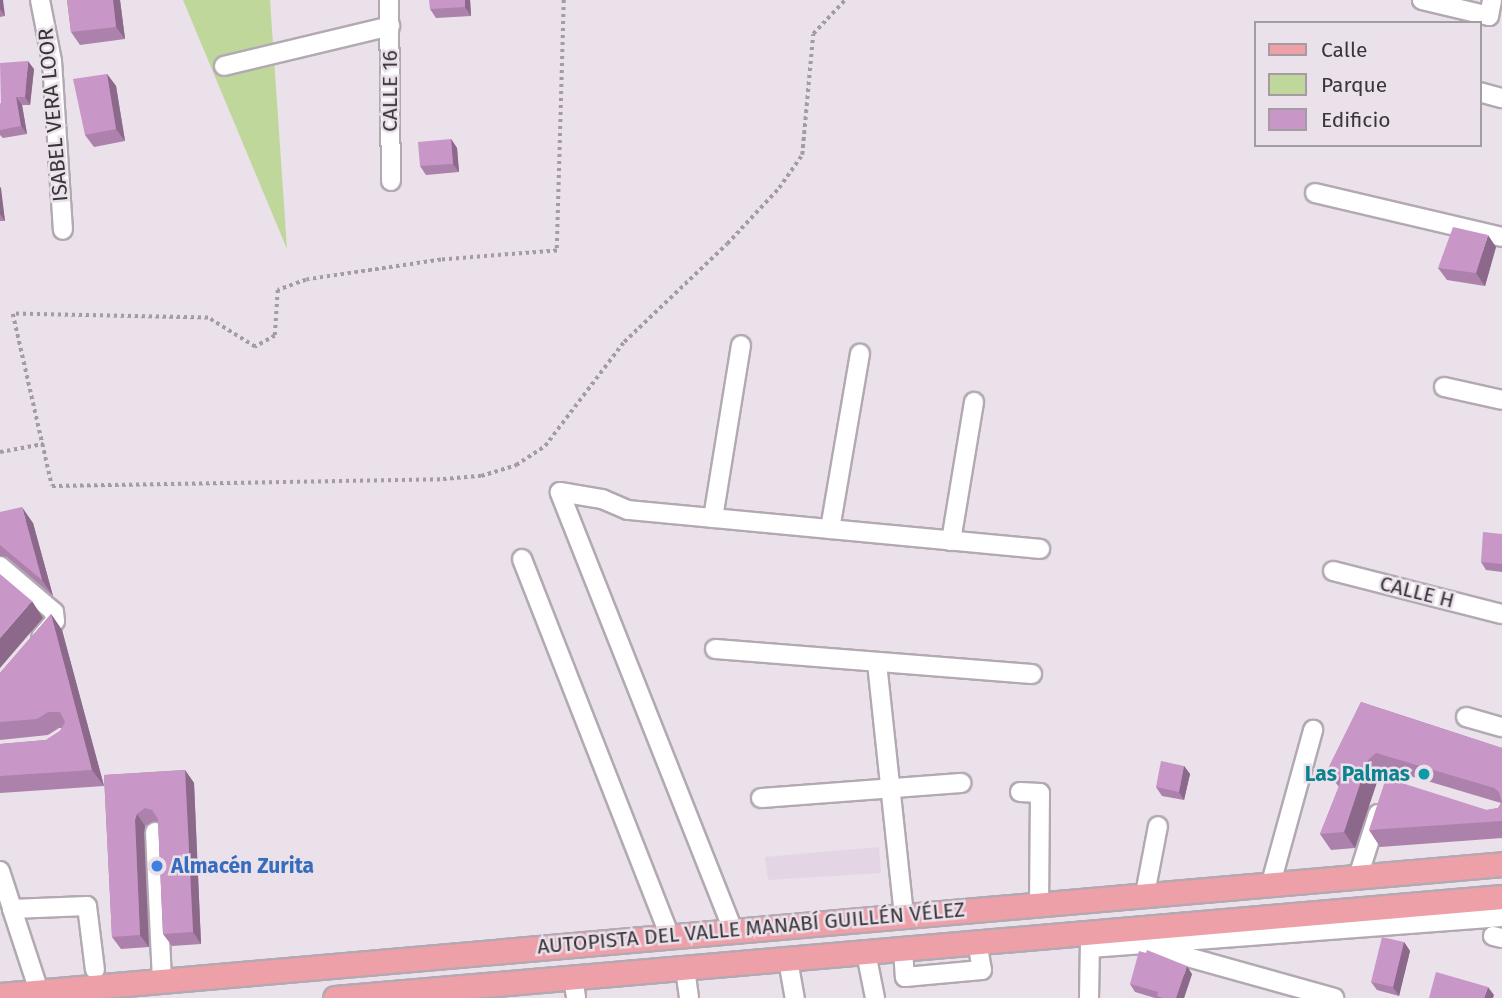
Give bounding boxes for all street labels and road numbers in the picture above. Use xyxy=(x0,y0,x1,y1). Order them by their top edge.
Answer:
street label: ISABEL VERA LOOR xyxy=(33,27,73,203)
street label: CALLE 16 xyxy=(377,50,403,132)
street label: CALLE H xyxy=(1377,571,1457,613)
street label: AUTOPISTA DEL VALLE MANABÍ GUILLÉN VÉLEZ xyxy=(536,897,966,959)

